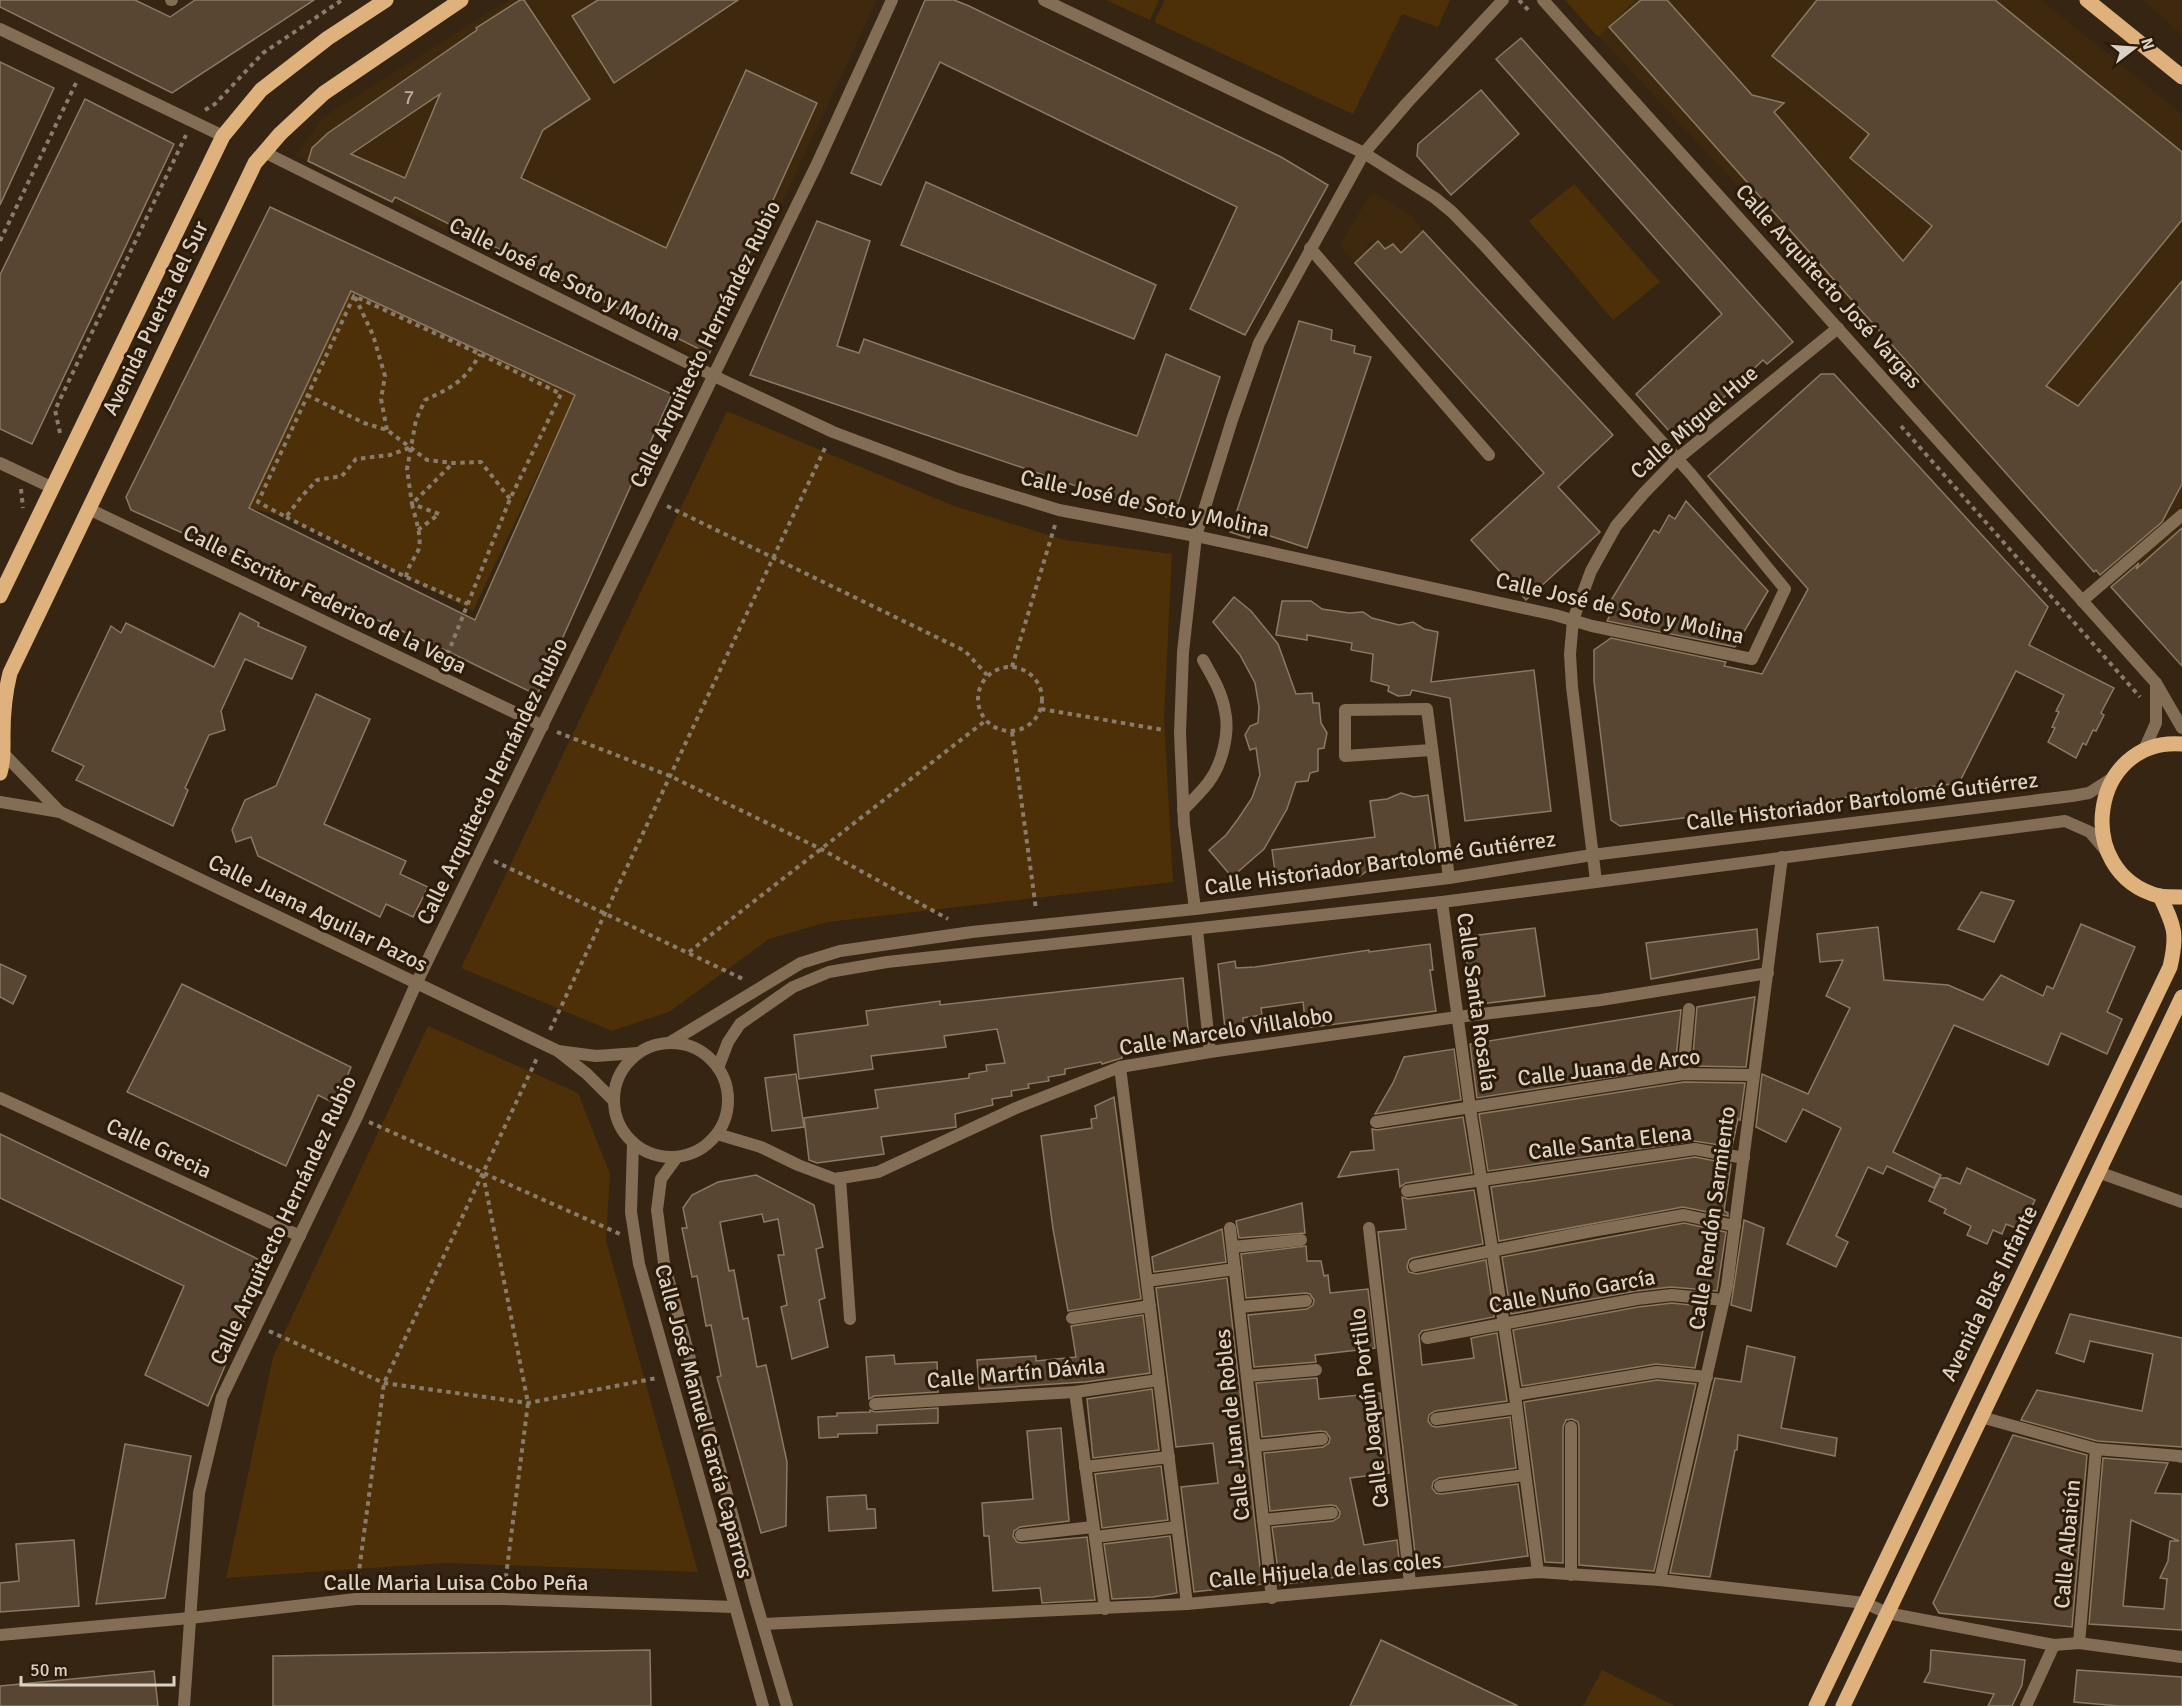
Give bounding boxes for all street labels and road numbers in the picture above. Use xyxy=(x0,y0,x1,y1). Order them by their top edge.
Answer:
street label: Calle Arquitecto José Vargas xyxy=(1730,178,1928,394)
street label: Calle Arquitecto Hernández Rubio xyxy=(624,196,786,492)
street label: Calle José de Soto y Molina xyxy=(445,211,685,347)
street label: Avenida Puerta del Sur xyxy=(96,216,214,420)
street label: Calle Miguel Hue xyxy=(1625,359,1763,485)
street label: Calle José de Soto y Molina xyxy=(1018,463,1272,543)
street label: Calle Escritor Federico de la Vega xyxy=(179,518,471,680)
street label: Calle José de Soto y Molina xyxy=(1493,566,1747,650)
street label: Calle Arquitecto Hernández Rubio xyxy=(411,633,573,929)
street label: Calle Historiador Bartolomé Gutiérrez xyxy=(1685,766,2040,836)
street label: Calle Historiador Bartolomé Gutiérrez xyxy=(1203,825,1557,901)
street label: Calle Juana Aguilar Pazos xyxy=(204,848,432,978)
street label: Calle Santa Rosalía xyxy=(1451,911,1503,1093)
street label: Calle Marcelo Villalobo xyxy=(1117,1001,1335,1061)
street label: Calle Juana de Arco xyxy=(1516,1042,1702,1092)
street label: Calle Arquitecto Hernández Rubio xyxy=(204,1071,362,1369)
street label: Calle Rendón Sarmiento xyxy=(1683,1105,1741,1331)
street label: Calle Grecia xyxy=(102,1112,216,1184)
street label: Calle Santa Elena xyxy=(1527,1119,1693,1165)
street label: Avenida Blas Infante xyxy=(1935,1201,2043,1385)
street label: Calle José Manuel García Caparros xyxy=(649,1261,759,1581)
street label: Calle Nuño García xyxy=(1487,1263,1657,1319)
street label: Calle Joaquín Portillo xyxy=(1343,1307,1395,1509)
street label: Calle Juan de Robles xyxy=(1208,1328,1256,1522)
street label: Calle Martín Dávila xyxy=(926,1352,1106,1394)
street label: Calle Albaicín xyxy=(2048,1478,2086,1610)
street label: Calle Hijuela de las coles xyxy=(1208,1546,1442,1594)
street label: Calle Maria Luisa Cobo Peña xyxy=(324,1569,588,1596)

